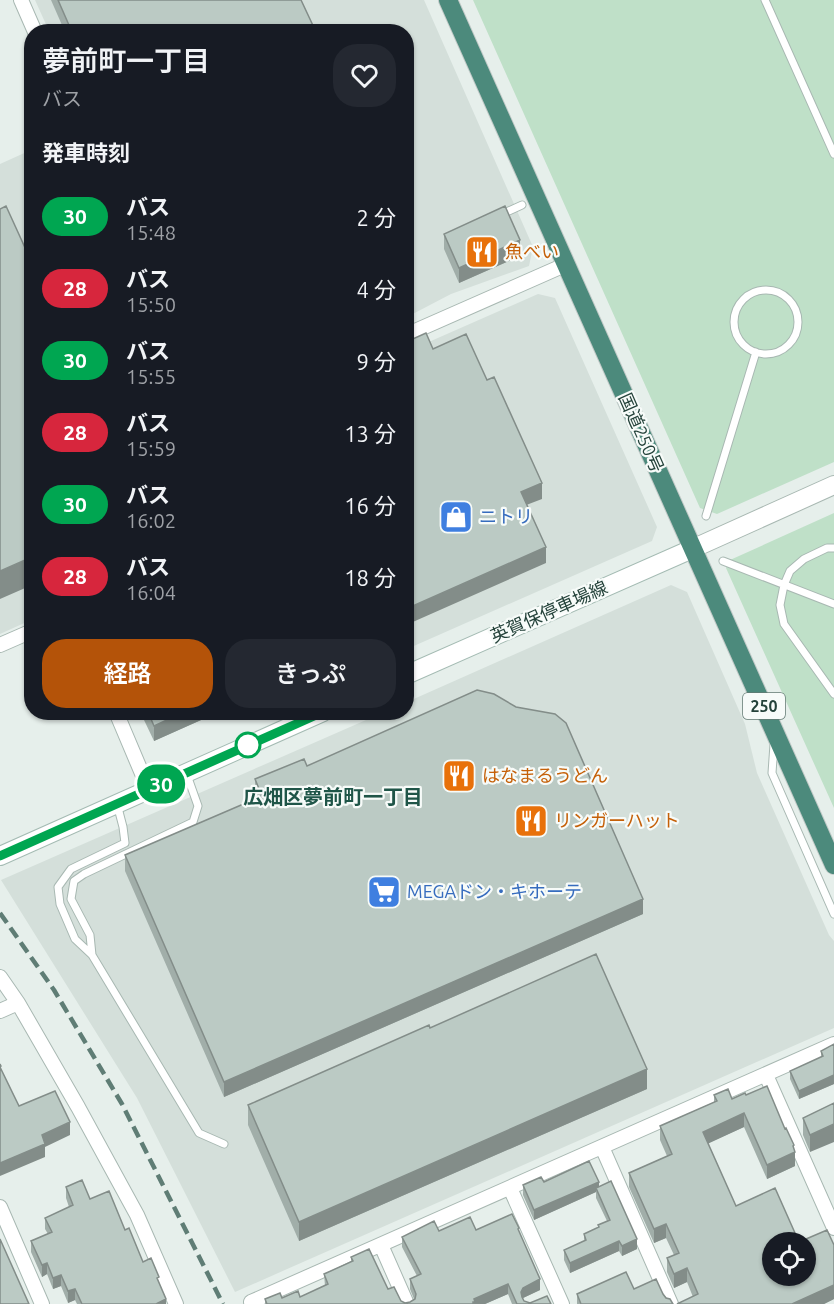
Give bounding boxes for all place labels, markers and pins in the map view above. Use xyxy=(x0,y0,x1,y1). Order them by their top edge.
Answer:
restaurant icon: 魚べい xyxy=(464,234,500,270)
place label: 魚べい xyxy=(505,241,559,261)
shop icon: ニトリ xyxy=(438,499,474,535)
place label: ニトリ xyxy=(479,506,533,526)
unlabelled marker xyxy=(235,732,261,758)
restaurant icon: はなまるうどん xyxy=(441,758,477,794)
place label: はなまるうどん xyxy=(482,765,608,785)
restaurant icon: リンガーハット xyxy=(513,803,549,839)
place label: リンガーハット xyxy=(554,810,680,830)
supermarket icon: MEGAドン・キホーテ xyxy=(366,874,402,910)
place label: MEGAドン・キホーテ xyxy=(407,881,582,901)

